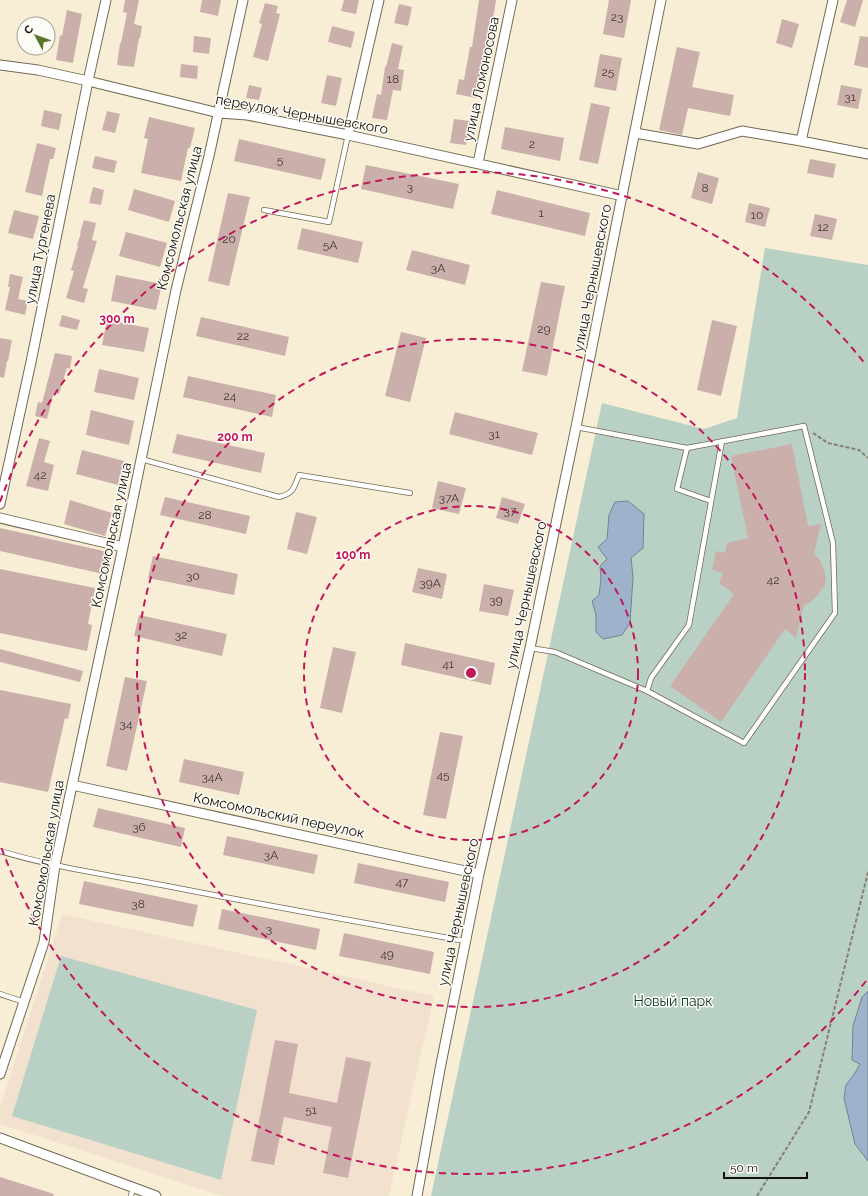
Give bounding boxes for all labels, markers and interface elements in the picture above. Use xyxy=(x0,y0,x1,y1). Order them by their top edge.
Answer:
house number: 23 xyxy=(611,10,623,24)
street label: улица Ломоносова xyxy=(460,15,502,143)
north arrow xyxy=(16,16,56,56)
text: С xyxy=(21,22,37,37)
house number: 25 xyxy=(602,65,615,79)
house number: 18 xyxy=(387,72,399,86)
house number: 31 xyxy=(844,90,856,104)
street label: переулок Чернышевского xyxy=(214,91,390,137)
house number: 2 xyxy=(529,137,535,151)
street label: Комсомольская улица xyxy=(153,144,205,292)
house number: 5 xyxy=(277,153,284,167)
house number: 3 xyxy=(407,180,413,194)
house number: 8 xyxy=(701,181,709,195)
street label: улица Тургенева xyxy=(21,193,59,305)
street label: улица Чернышевского xyxy=(570,203,614,353)
house number: 1 xyxy=(538,206,544,220)
house number: 10 xyxy=(751,208,763,222)
house number: 12 xyxy=(817,220,829,234)
house number: 20 xyxy=(222,232,236,246)
house number: 5А xyxy=(323,238,337,252)
house number: 3А xyxy=(431,261,445,275)
text: 300 m xyxy=(99,312,135,326)
house number: 29 xyxy=(537,322,551,336)
house number: 22 xyxy=(237,329,249,343)
house number: 24 xyxy=(224,389,237,403)
house number: 31 xyxy=(488,427,500,441)
text: 200 m xyxy=(217,430,253,444)
street label: Комсомольская улица xyxy=(88,461,134,609)
house number: 42 xyxy=(34,468,46,482)
house number: 37А xyxy=(439,491,459,505)
house number: 37 xyxy=(504,504,517,518)
house number: 28 xyxy=(198,508,212,522)
street label: улица Чернышевского xyxy=(503,520,549,670)
text: 100 m xyxy=(336,548,370,562)
house number: 30 xyxy=(186,569,200,583)
house number: 42 xyxy=(767,573,779,587)
house number: 39А xyxy=(419,576,441,590)
house number: 39 xyxy=(489,593,503,607)
house number: 32 xyxy=(175,628,187,642)
house number: 41 xyxy=(442,657,454,671)
centre of rings xyxy=(464,666,478,680)
house number: 34 xyxy=(120,717,133,731)
house number: 45 xyxy=(436,768,450,782)
house number: 34А xyxy=(201,770,223,784)
street label: Комсомольская улица xyxy=(25,779,67,927)
street label: Комсомольский переулок xyxy=(192,789,366,841)
house number: 36 xyxy=(132,820,146,834)
street label: улица Чернышевского xyxy=(435,837,481,987)
house number: 3А xyxy=(264,848,278,862)
house number: 47 xyxy=(396,875,409,889)
house number: 38 xyxy=(131,897,145,911)
house number: 3 xyxy=(266,922,272,936)
house number: 49 xyxy=(380,947,394,961)
park label: Новый парк xyxy=(634,993,712,1009)
house number: 51 xyxy=(305,1103,317,1117)
scale bar xyxy=(724,1154,807,1180)
text: 50 m xyxy=(730,1161,758,1175)

